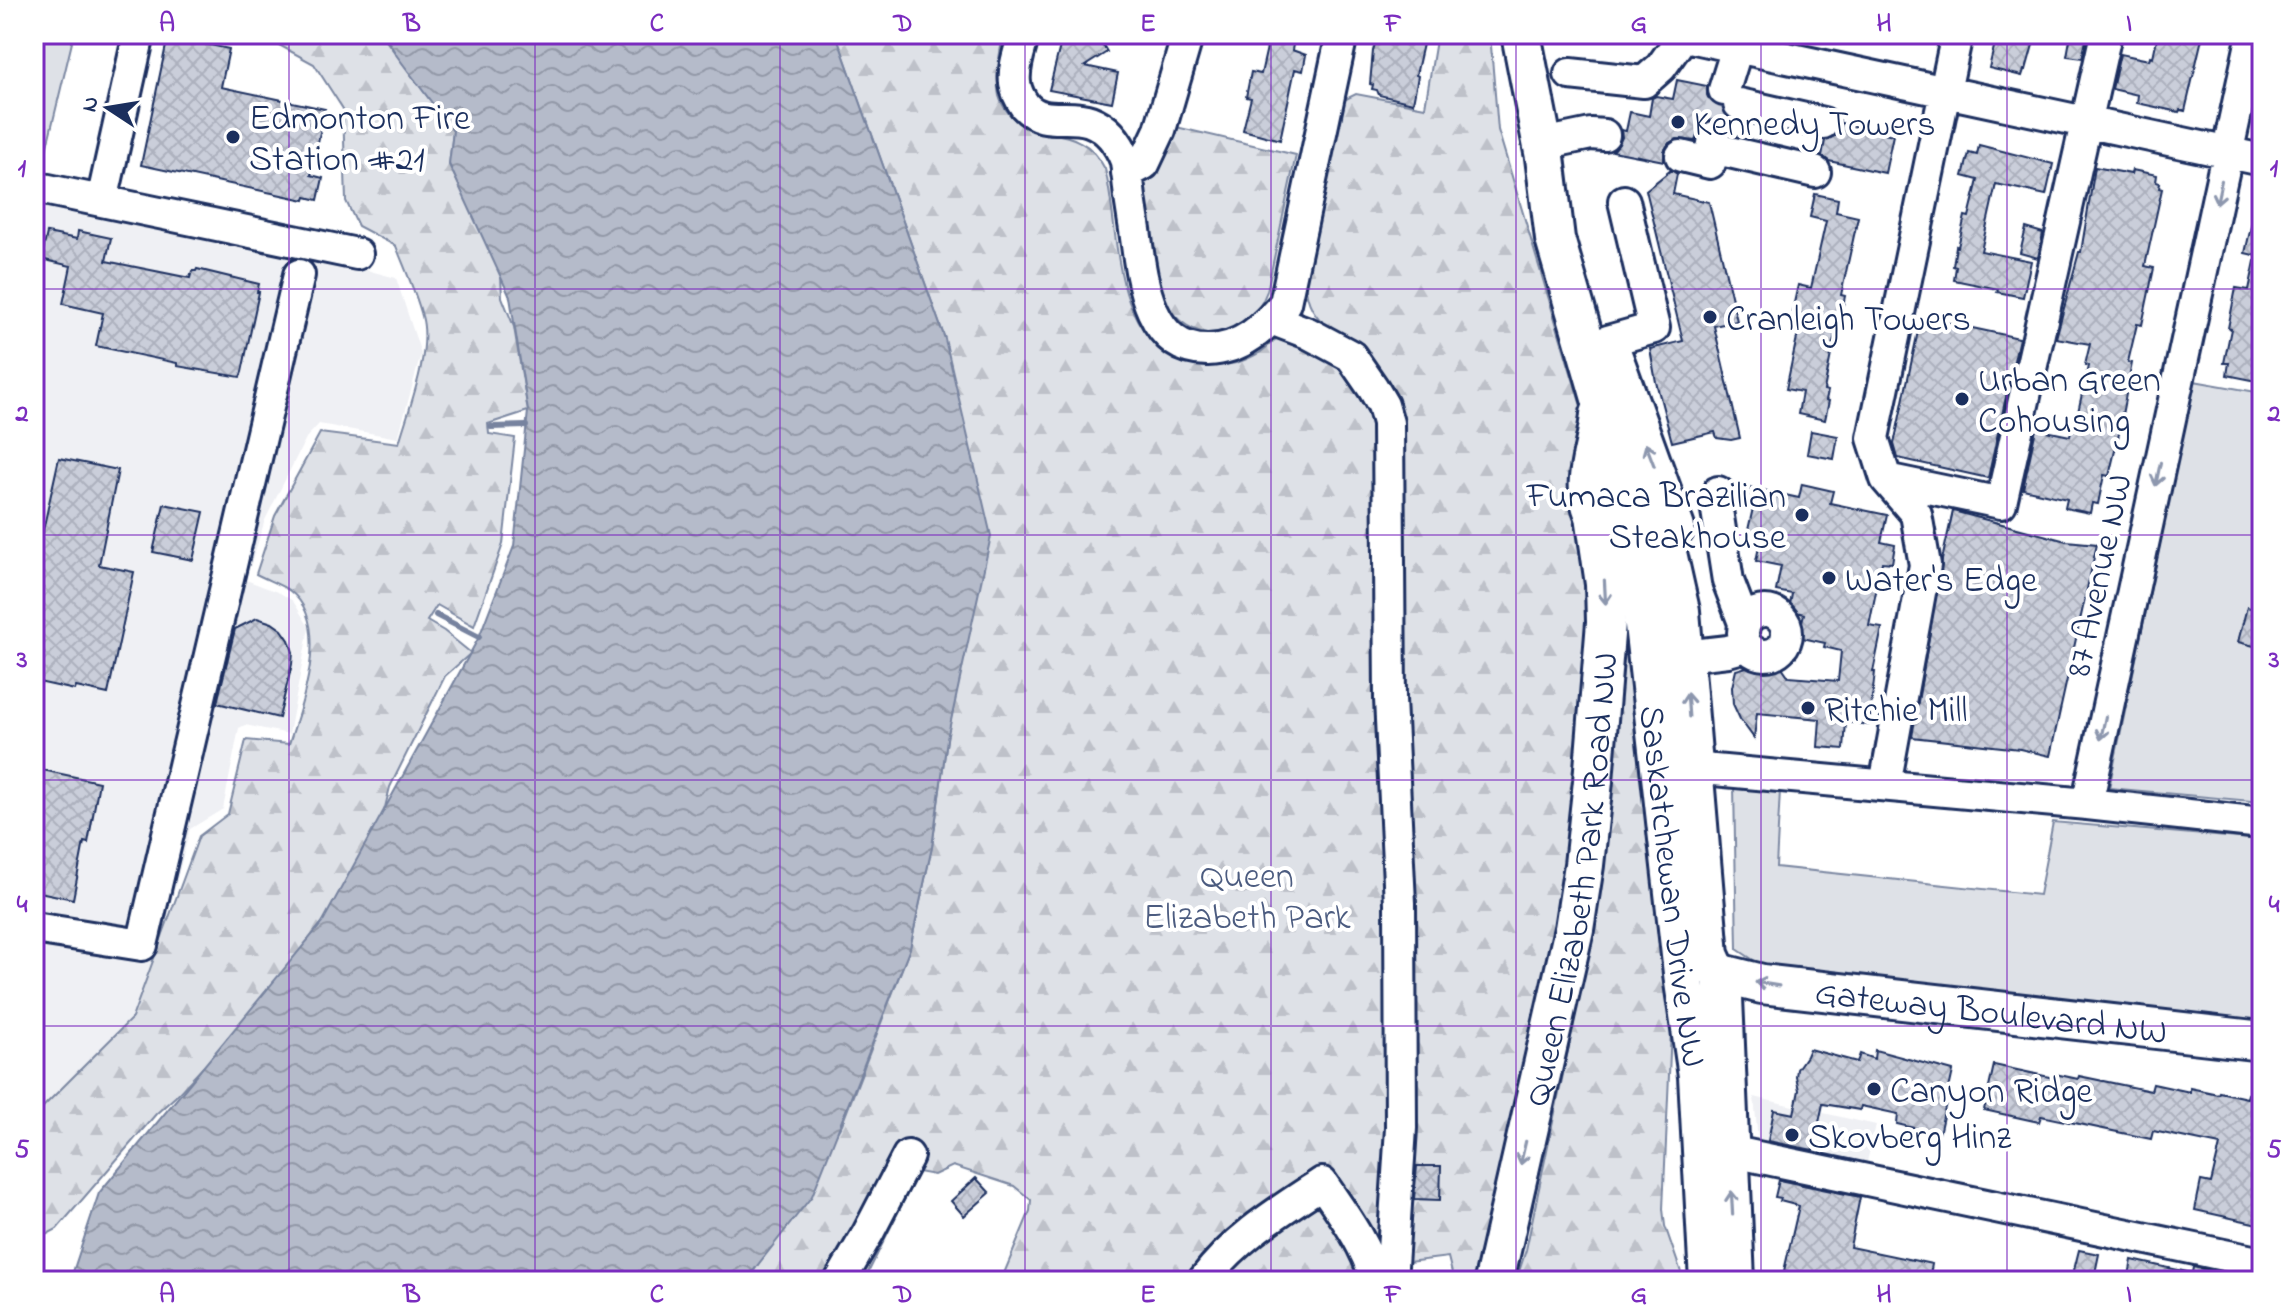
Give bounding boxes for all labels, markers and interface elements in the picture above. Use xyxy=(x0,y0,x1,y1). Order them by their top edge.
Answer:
text: A xyxy=(159,6,175,44)
text: B xyxy=(402,6,421,44)
text: C xyxy=(650,6,664,44)
text: D xyxy=(892,6,913,44)
text: E xyxy=(1140,6,1156,44)
text: F xyxy=(1383,6,1402,44)
text: G xyxy=(1631,6,1647,44)
text: H xyxy=(1876,6,1892,44)
text: I xyxy=(2126,6,2132,44)
north arrow xyxy=(68,68,148,148)
text: N xyxy=(74,94,109,115)
place label: Edmonton Fire Station #21 xyxy=(249,94,471,188)
place label: Kennedy Towers xyxy=(1694,100,1936,153)
marker: Kennedy Towers xyxy=(1669,113,1687,131)
marker: Edmonton Fire Station #21 xyxy=(224,128,242,146)
text: 1 xyxy=(18,151,27,189)
text: 1 xyxy=(2270,151,2279,189)
one-way arrow xyxy=(2211,179,2226,205)
place label: Cranleigh Towers xyxy=(1726,295,1971,348)
marker: Cranleigh Towers xyxy=(1701,308,1719,326)
place label: Urban Green Cohousing xyxy=(1978,356,2161,450)
marker: Urban Green Cohousing xyxy=(1953,390,1971,408)
text: 2 xyxy=(15,396,29,434)
text: 2 xyxy=(2267,396,2281,434)
one-way arrow xyxy=(1642,443,1656,468)
one-way arrow xyxy=(2150,461,2165,486)
street label: 87 Avenue NW xyxy=(2054,470,2149,682)
place label: Fumaca Brazilian Steakhouse xyxy=(1526,472,1787,566)
marker: Fumaca Brazilian Steakhouse xyxy=(1793,506,1811,524)
place label: Water's Edge xyxy=(1845,556,2038,609)
marker: Water's Edge xyxy=(1820,569,1838,587)
one-way arrow xyxy=(1597,578,1612,605)
text: 3 xyxy=(16,642,28,680)
text: 3 xyxy=(2268,642,2280,680)
street label: Queen Elizabeth Park Road NW xyxy=(1513,651,1634,1112)
place label: Ritchie Mill xyxy=(1824,686,1968,739)
one-way arrow xyxy=(1680,692,1695,719)
marker: Ritchie Mill xyxy=(1799,699,1817,717)
street label: Saskatchewan Drive NW xyxy=(1622,703,1718,1071)
one-way arrow xyxy=(2095,715,2110,740)
park label: Queen Elizabeth Park xyxy=(1143,852,1351,946)
text: 4 xyxy=(17,887,28,925)
text: 4 xyxy=(2269,887,2280,925)
street label: Gateway Boulevard NW xyxy=(1812,968,2170,1061)
one-way arrow xyxy=(1755,976,1780,991)
place label: Canyon Ridge xyxy=(1890,1067,2093,1120)
marker: Canyon Ridge xyxy=(1865,1080,1883,1098)
place label: Skovberg Hinz xyxy=(1808,1113,2012,1166)
marker: Skovberg Hinz xyxy=(1783,1126,1801,1144)
text: 5 xyxy=(15,1132,30,1170)
text: 5 xyxy=(2267,1132,2282,1170)
one-way arrow xyxy=(1515,1139,1530,1165)
one-way arrow xyxy=(1724,1190,1739,1217)
text: A xyxy=(159,1277,175,1315)
text: B xyxy=(402,1277,421,1315)
text: C xyxy=(650,1277,664,1315)
text: D xyxy=(892,1277,913,1315)
text: E xyxy=(1140,1277,1156,1315)
text: F xyxy=(1383,1277,1402,1315)
text: G xyxy=(1631,1277,1647,1315)
text: H xyxy=(1876,1277,1892,1315)
text: I xyxy=(2126,1277,2132,1315)

